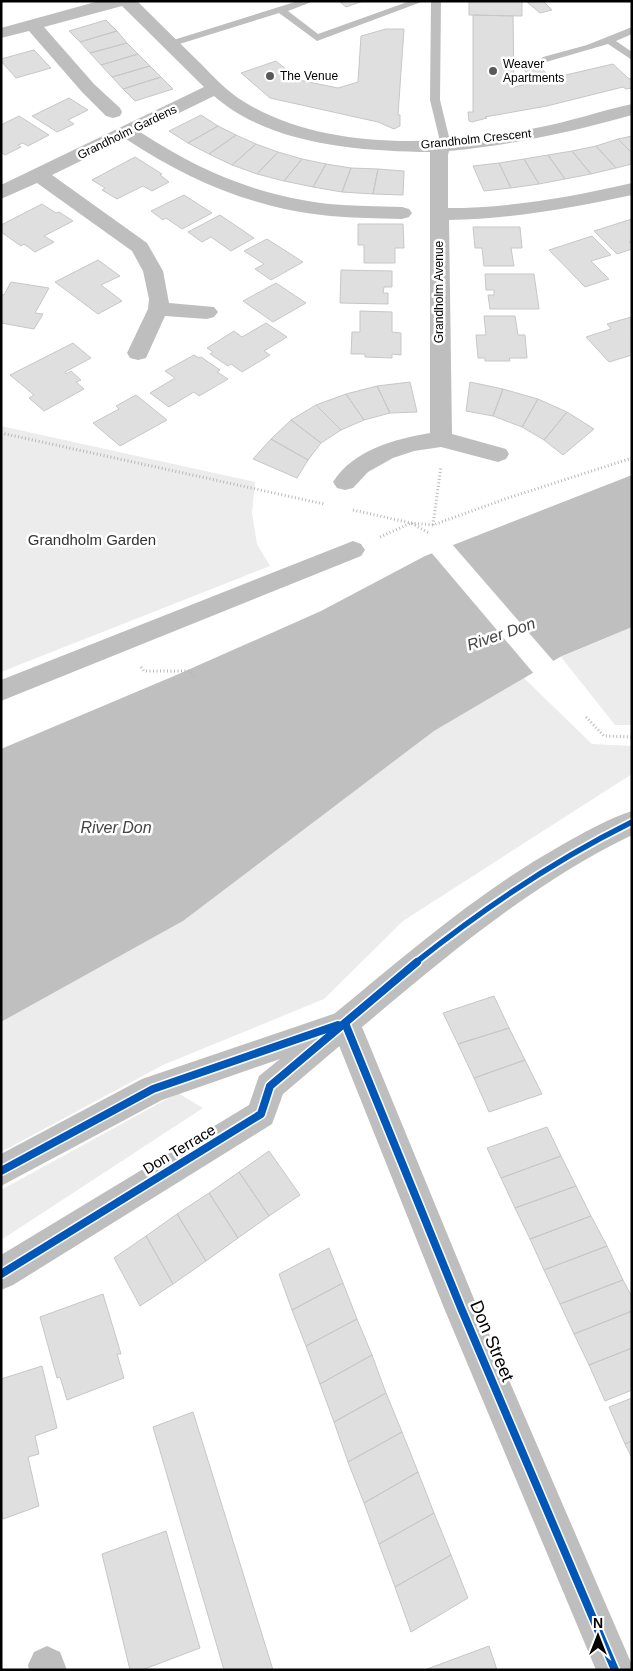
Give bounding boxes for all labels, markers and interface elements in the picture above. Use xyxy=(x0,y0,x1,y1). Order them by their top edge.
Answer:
place label: Weaver Apartments xyxy=(503,57,564,85)
marker: Weaver Apartments xyxy=(487,65,499,77)
place label: The Venue xyxy=(280,69,338,83)
marker: The Venue xyxy=(264,70,276,82)
street label: Grandholm Gardens xyxy=(75,102,179,162)
street label: Grandholm Crescent xyxy=(420,126,532,152)
street label: Grandholm Avenue xyxy=(432,240,446,343)
park label: Grandholm Garden xyxy=(28,531,156,548)
water label: River Don xyxy=(465,614,537,654)
water label: River Don xyxy=(80,819,152,836)
street label: Don Terrace xyxy=(140,1121,218,1177)
street label: Don Street xyxy=(466,1297,518,1385)
north arrow xyxy=(573,1611,623,1661)
text: N xyxy=(593,1615,603,1631)

